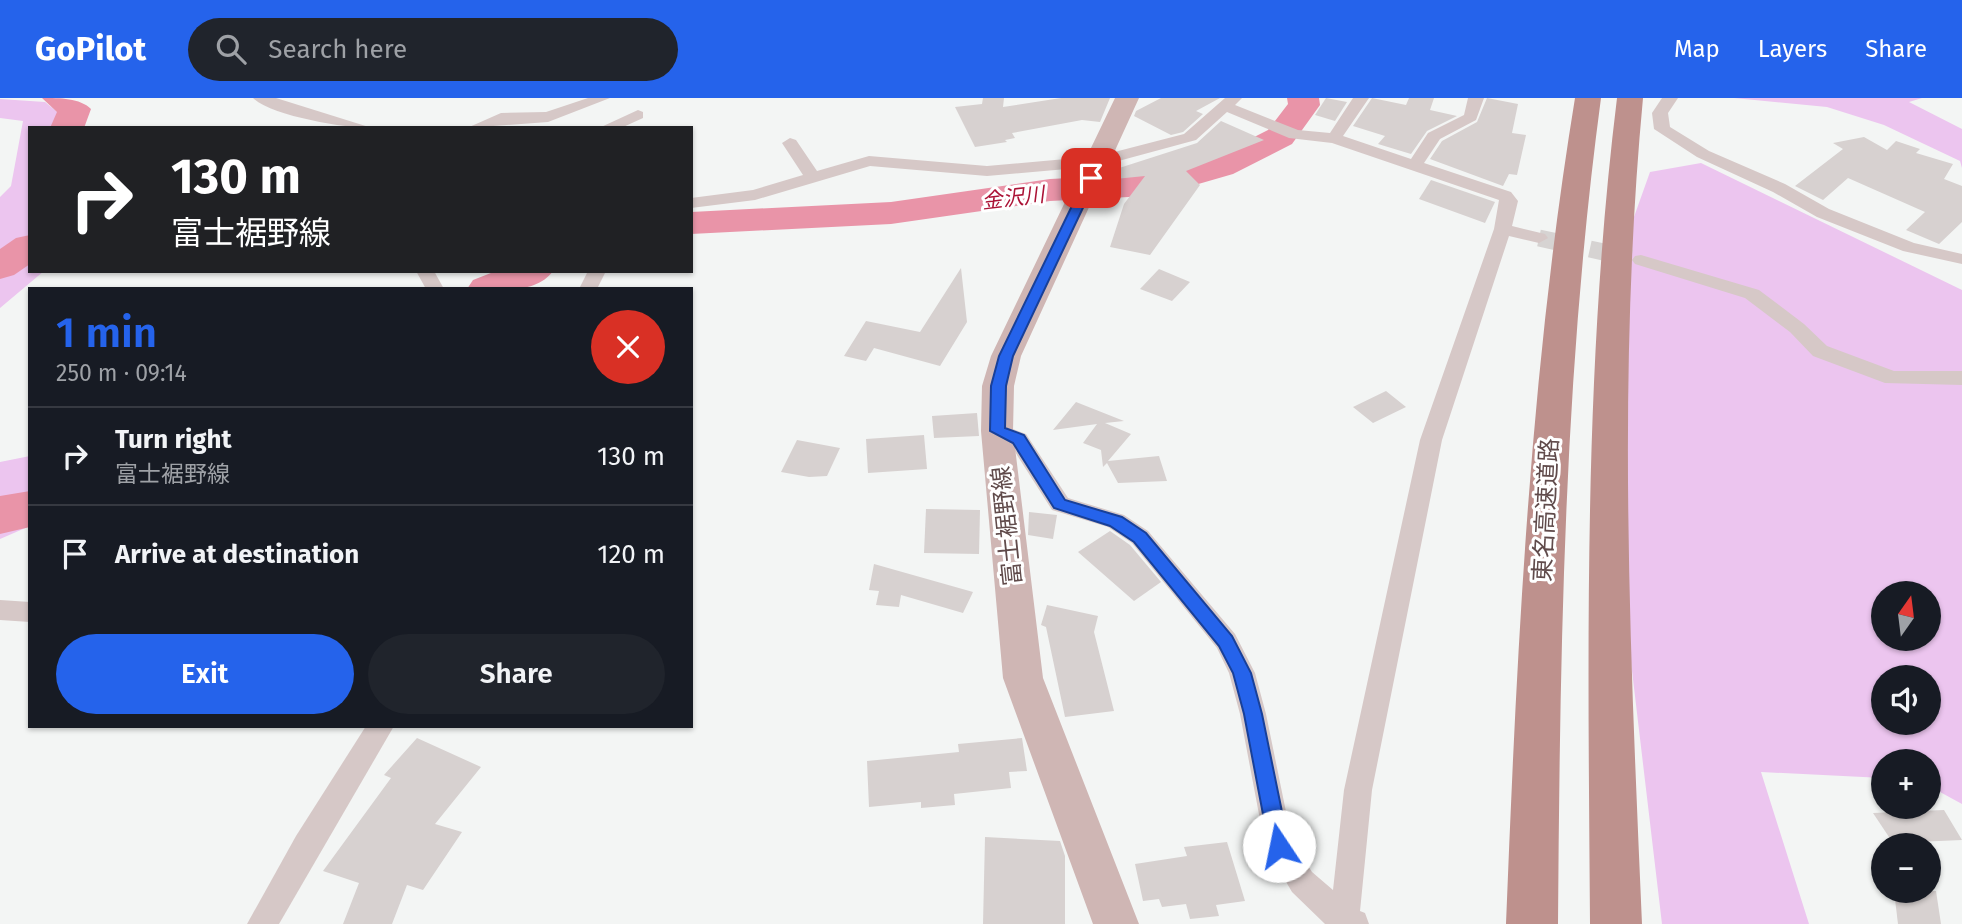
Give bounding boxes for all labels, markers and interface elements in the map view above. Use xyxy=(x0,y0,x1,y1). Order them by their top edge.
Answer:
search box xyxy=(188,18,678,81)
text: GoPilot xyxy=(35,29,146,69)
icon: search xyxy=(212,30,250,68)
text: Search here xyxy=(268,34,407,65)
text: Map xyxy=(1674,35,1720,63)
text: Layers xyxy=(1758,35,1827,63)
text: Share xyxy=(1865,35,1927,63)
text: 130 m xyxy=(171,147,301,206)
pin xyxy=(1061,148,1121,208)
icon: right xyxy=(56,154,147,245)
icon: arrive xyxy=(1072,159,1110,197)
water label: 金沢川 xyxy=(980,181,1048,215)
text: 富士裾野線 xyxy=(171,214,331,252)
text: 1 min xyxy=(56,308,157,358)
button: close xyxy=(591,310,665,384)
text: 250 m · 09:14 xyxy=(56,359,187,387)
text: Turn right xyxy=(115,424,232,455)
icon: right xyxy=(56,437,94,475)
street label: 東名高速道路 xyxy=(1528,437,1564,583)
text: 130 m xyxy=(597,441,665,472)
text: 富士裾野線 xyxy=(115,460,230,488)
street label: 富士裾野線 xyxy=(987,465,1027,587)
icon: arrive xyxy=(56,535,94,573)
text: Arrive at destination xyxy=(115,539,359,570)
text: 120 m xyxy=(597,539,665,570)
north arrow xyxy=(1871,581,1941,651)
map controls xyxy=(1871,581,1941,903)
button: Exit xyxy=(56,634,354,714)
button: Share xyxy=(368,634,665,714)
button: sound xyxy=(1871,665,1941,735)
button: + xyxy=(1871,749,1941,819)
position arrow xyxy=(1242,809,1316,883)
button: − xyxy=(1871,833,1941,903)

